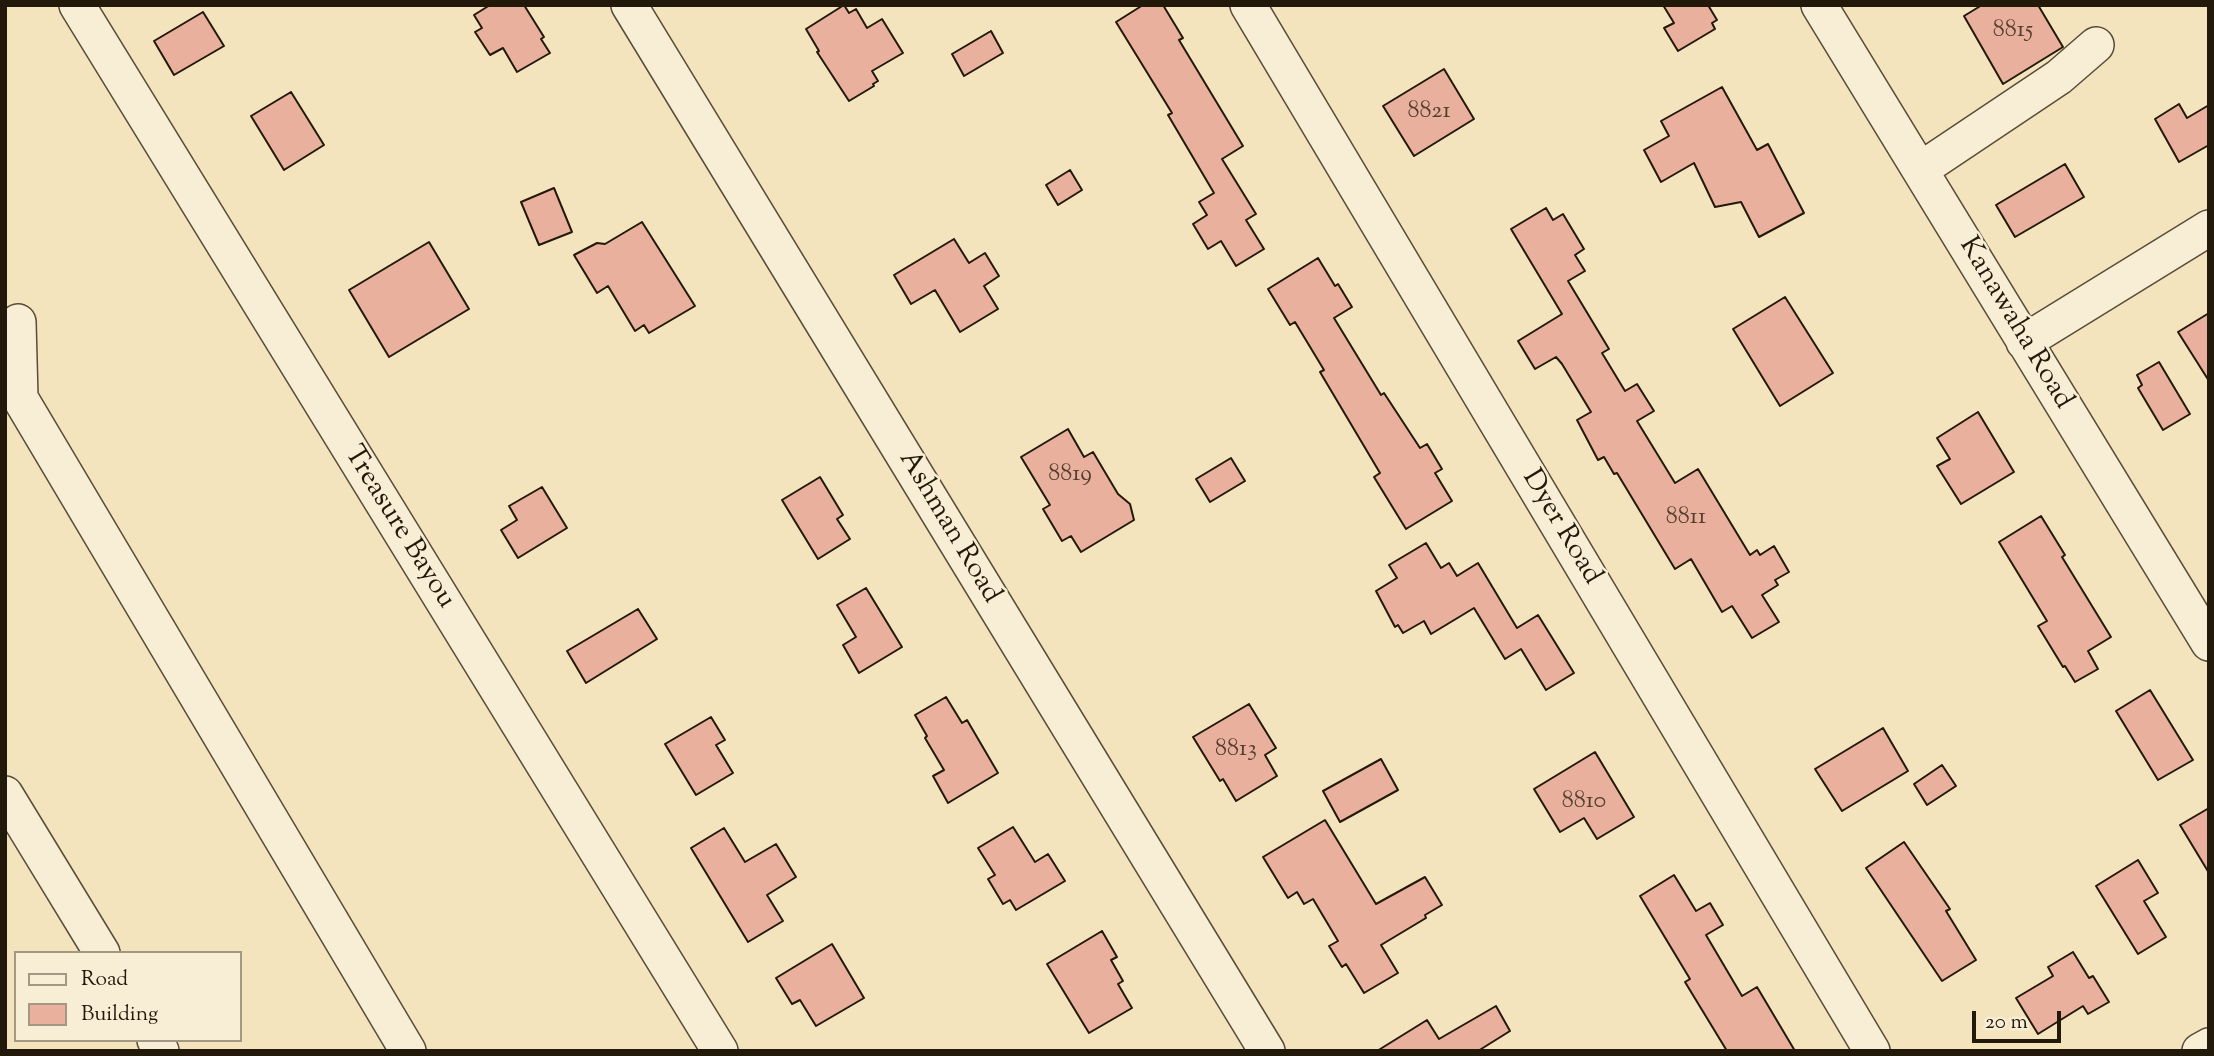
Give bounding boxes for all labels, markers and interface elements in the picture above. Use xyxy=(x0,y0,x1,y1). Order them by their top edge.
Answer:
house number: 8815 xyxy=(1993,18,2033,46)
house number: 8821 xyxy=(1407,99,1451,127)
street label: Kanawaha Road xyxy=(1950,232,2078,416)
street label: Treasure Bayou xyxy=(335,441,461,615)
street label: Ashman Road xyxy=(889,446,1007,610)
house number: 8819 xyxy=(1048,462,1092,490)
street label: Dyer Road xyxy=(1513,464,1607,592)
house number: 8811 xyxy=(1666,505,1706,533)
house number: 8813 xyxy=(1215,737,1257,765)
house number: 8810 xyxy=(1562,789,1606,817)
legend xyxy=(14,951,242,1042)
text: Road xyxy=(81,965,128,995)
scale bar xyxy=(1976,996,2065,1040)
text: Building xyxy=(81,1000,158,1030)
text: 20 m xyxy=(1985,1008,2028,1038)

